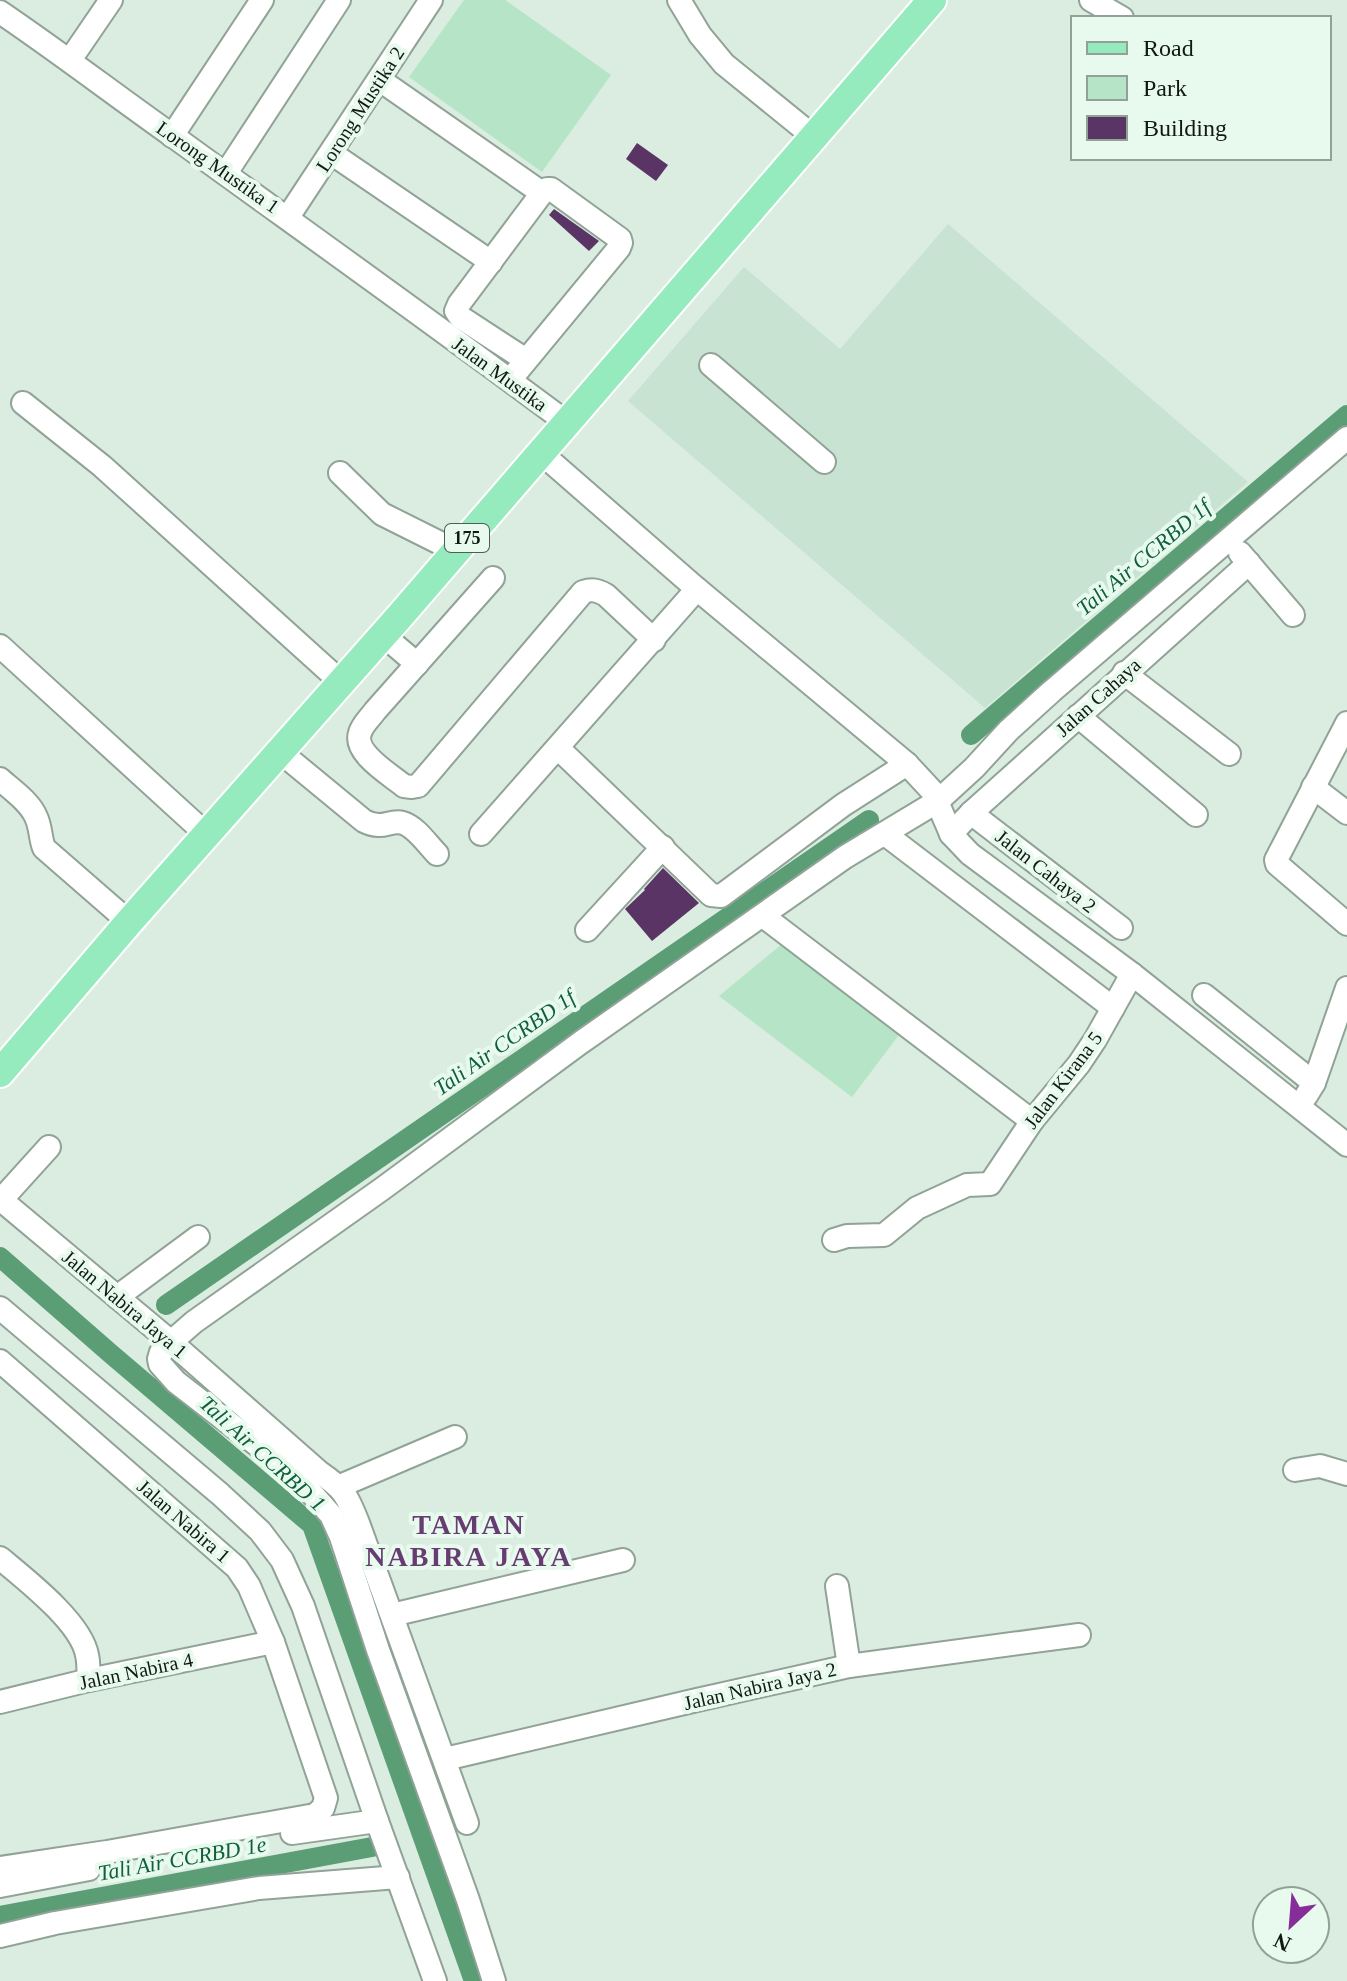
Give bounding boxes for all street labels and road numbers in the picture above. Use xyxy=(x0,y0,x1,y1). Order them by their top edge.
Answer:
street label: Lorong Mustika 2 xyxy=(311,42,409,176)
street label: Lorong Mustika 1 xyxy=(152,117,283,218)
street label: Jalan Mustika xyxy=(448,332,552,416)
road number: 175 xyxy=(445,524,489,552)
street label: Jalan Cahaya xyxy=(1051,653,1146,741)
street label: Jalan Cahaya 2 xyxy=(991,825,1100,918)
street label: Jalan Kirana 5 xyxy=(1019,1027,1107,1133)
street label: Jalan Nabira Jaya 1 xyxy=(58,1245,192,1363)
street label: Jalan Nabira 1 xyxy=(133,1475,235,1567)
street label: Jalan Nabira 4 xyxy=(77,1648,195,1694)
street label: Jalan Nabira Jaya 2 xyxy=(682,1658,839,1715)

